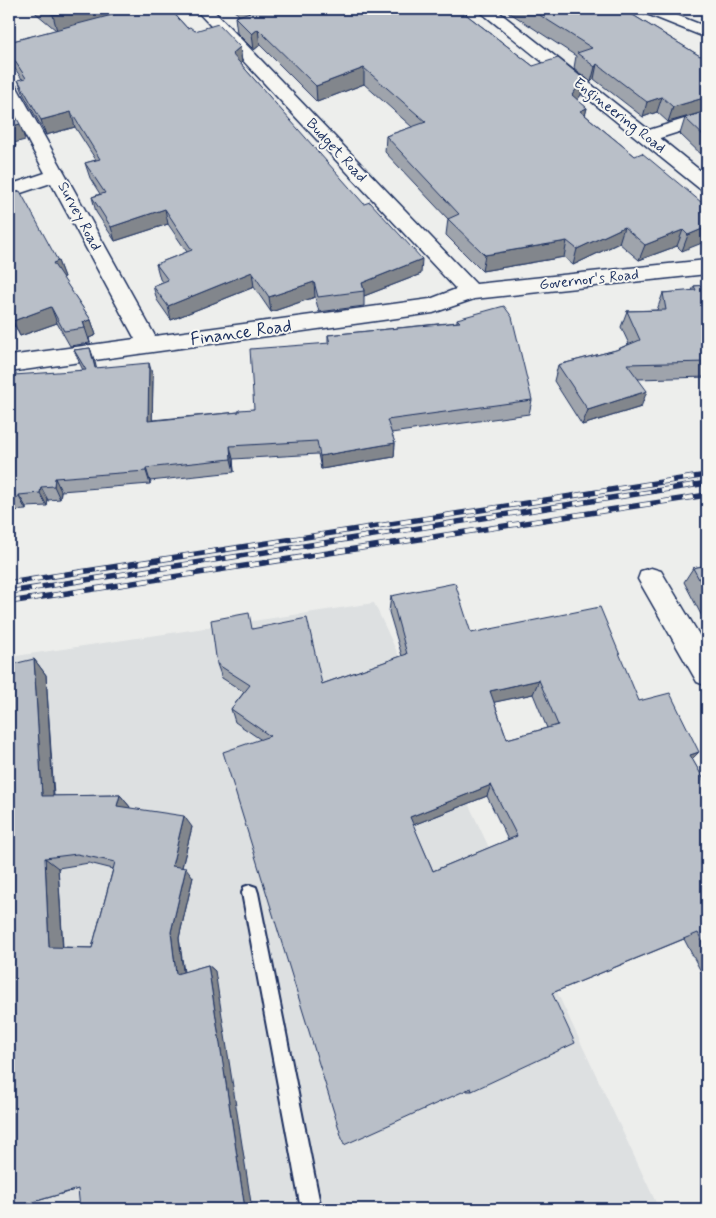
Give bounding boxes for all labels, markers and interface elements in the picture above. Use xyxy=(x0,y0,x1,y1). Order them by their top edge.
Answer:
street label: Engineering Road xyxy=(568,73,670,159)
street label: Budget Road xyxy=(301,114,371,188)
street label: Survey Road xyxy=(53,178,106,255)
street label: Governor's Road xyxy=(538,265,640,295)
street label: Finance Road xyxy=(189,314,293,352)

